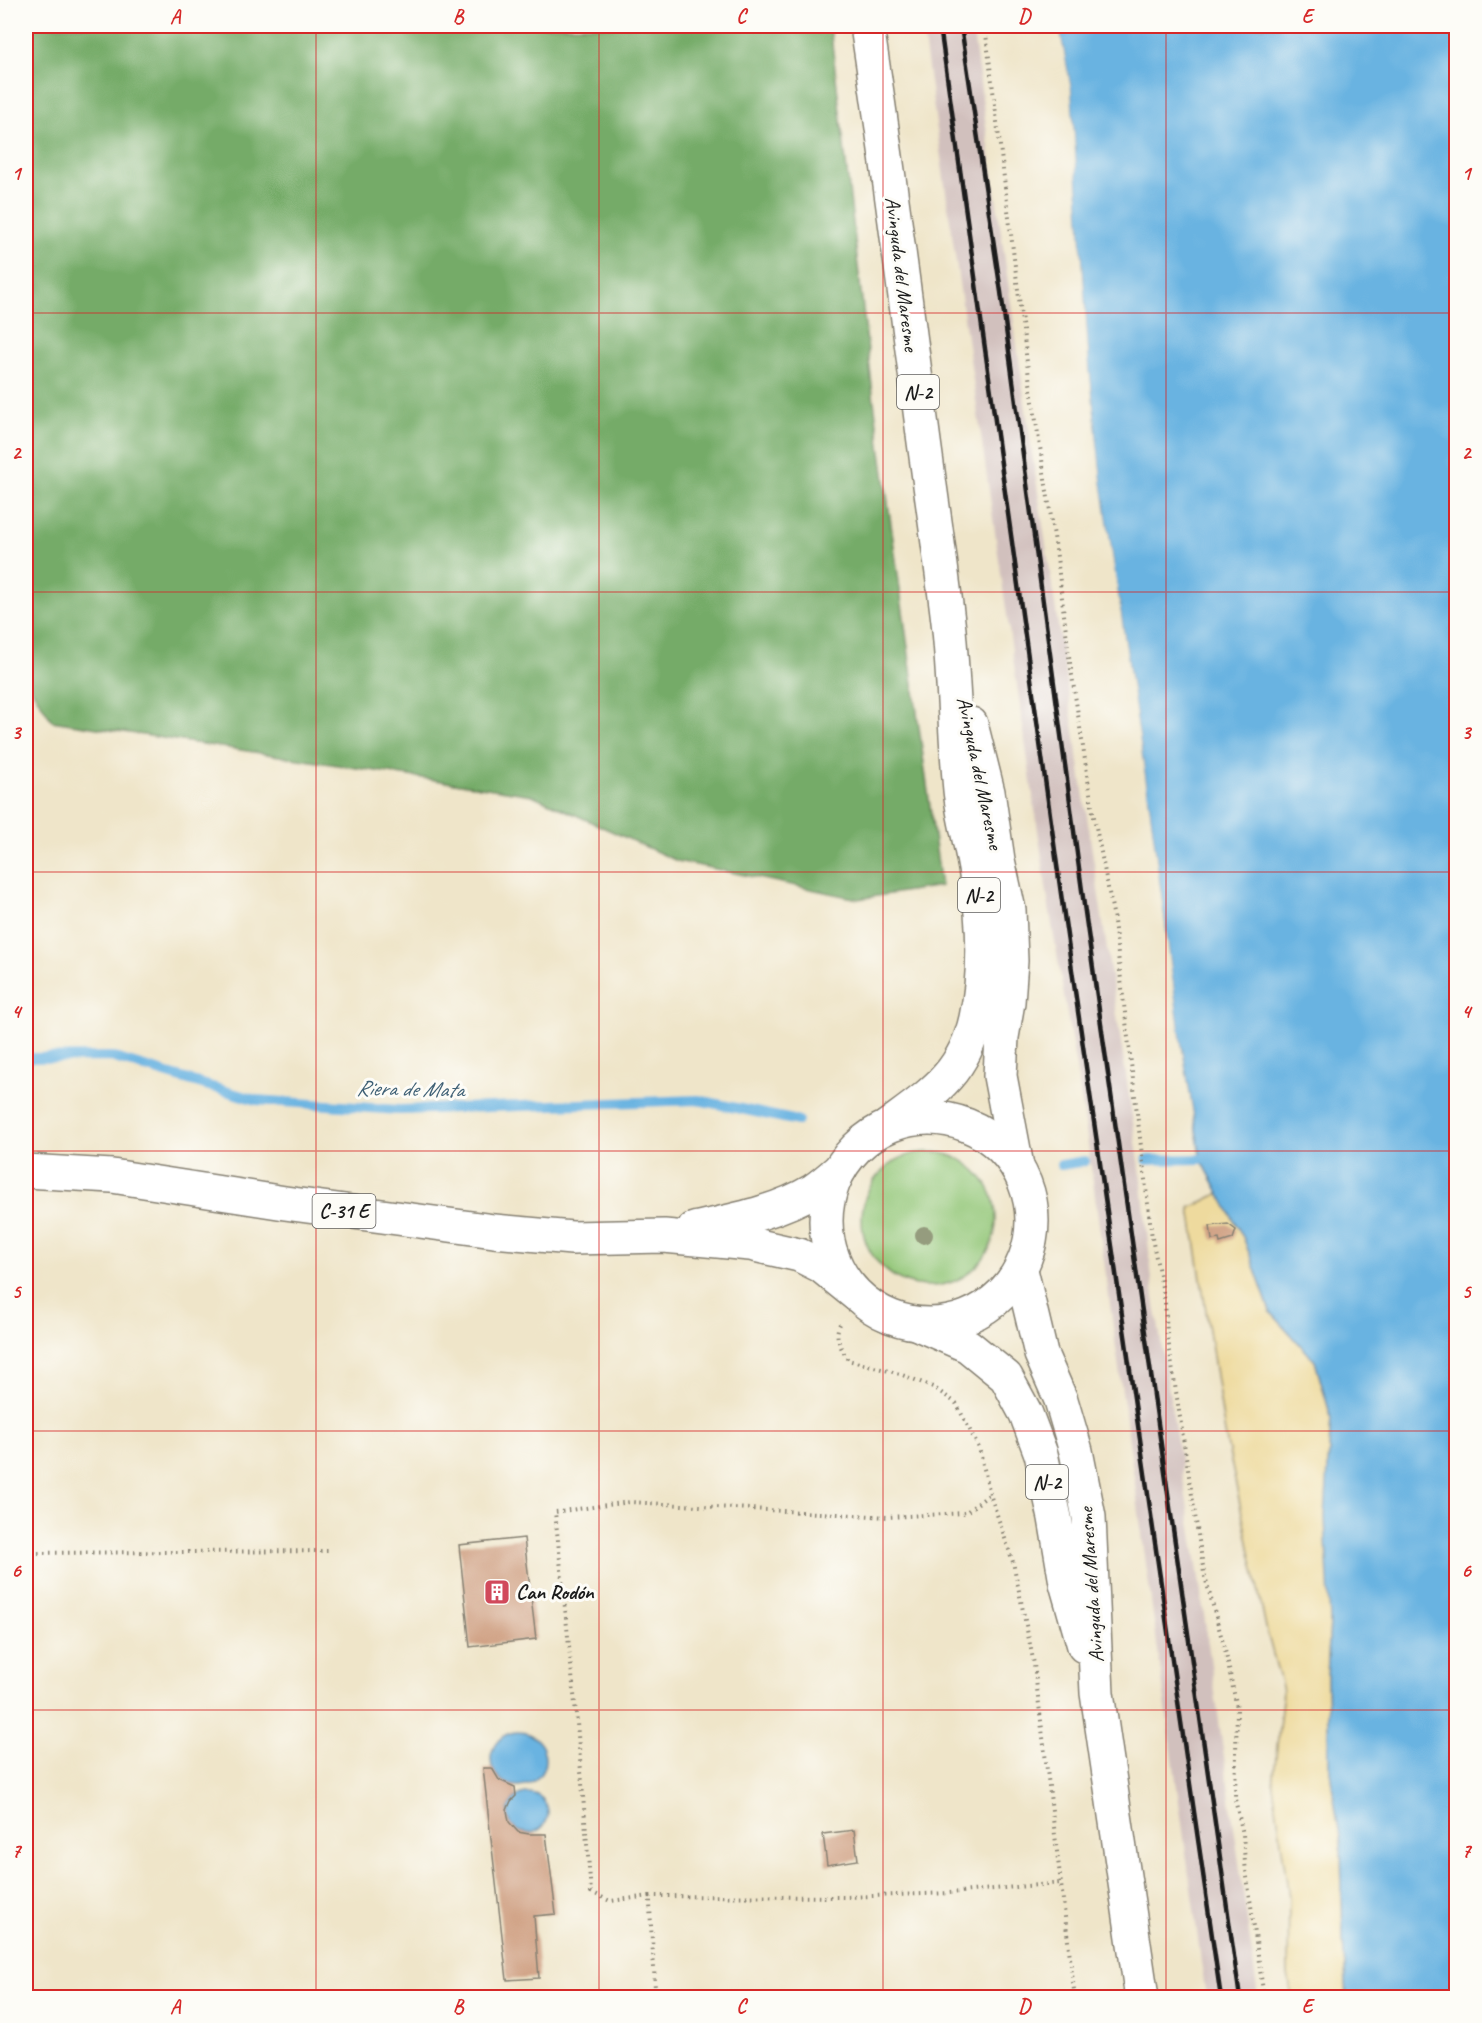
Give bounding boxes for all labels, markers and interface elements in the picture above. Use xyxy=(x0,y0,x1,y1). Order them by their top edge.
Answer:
text: A xyxy=(170,4,182,29)
text: B xyxy=(453,4,465,29)
text: C xyxy=(736,4,748,29)
text: D xyxy=(1018,4,1032,29)
text: E xyxy=(1302,4,1316,29)
text: 1 xyxy=(12,161,23,186)
text: 1 xyxy=(1462,161,1473,186)
street label: Avinguda del Maresme xyxy=(880,195,925,355)
road number: N-2 xyxy=(897,375,939,409)
text: 2 xyxy=(12,440,23,465)
text: 2 xyxy=(1462,440,1473,465)
street label: Avinguda del Maresme xyxy=(951,694,1009,854)
text: 3 xyxy=(12,720,23,745)
text: 3 xyxy=(1462,720,1473,745)
road number: N-2 xyxy=(958,878,1000,912)
text: 4 xyxy=(12,999,24,1024)
text: 4 xyxy=(1462,999,1474,1024)
water label: Riera de Mata xyxy=(356,1074,467,1104)
road number: C-31 E xyxy=(312,1194,376,1228)
text: 5 xyxy=(12,1279,23,1304)
text: 5 xyxy=(1462,1279,1473,1304)
road number: N-2 xyxy=(1026,1465,1068,1499)
street label: Avinguda del Maresme xyxy=(1072,1504,1109,1663)
text: 6 xyxy=(11,1558,22,1583)
text: 6 xyxy=(1461,1558,1472,1583)
building icon: Can Rodón xyxy=(482,1577,512,1607)
place label: Can Rodón xyxy=(516,1579,595,1605)
text: 7 xyxy=(12,1838,23,1863)
text: 7 xyxy=(1462,1838,1473,1863)
text: A xyxy=(170,1994,182,2019)
text: B xyxy=(453,1994,465,2019)
text: C xyxy=(736,1994,748,2019)
text: D xyxy=(1018,1994,1032,2019)
text: E xyxy=(1302,1994,1316,2019)

